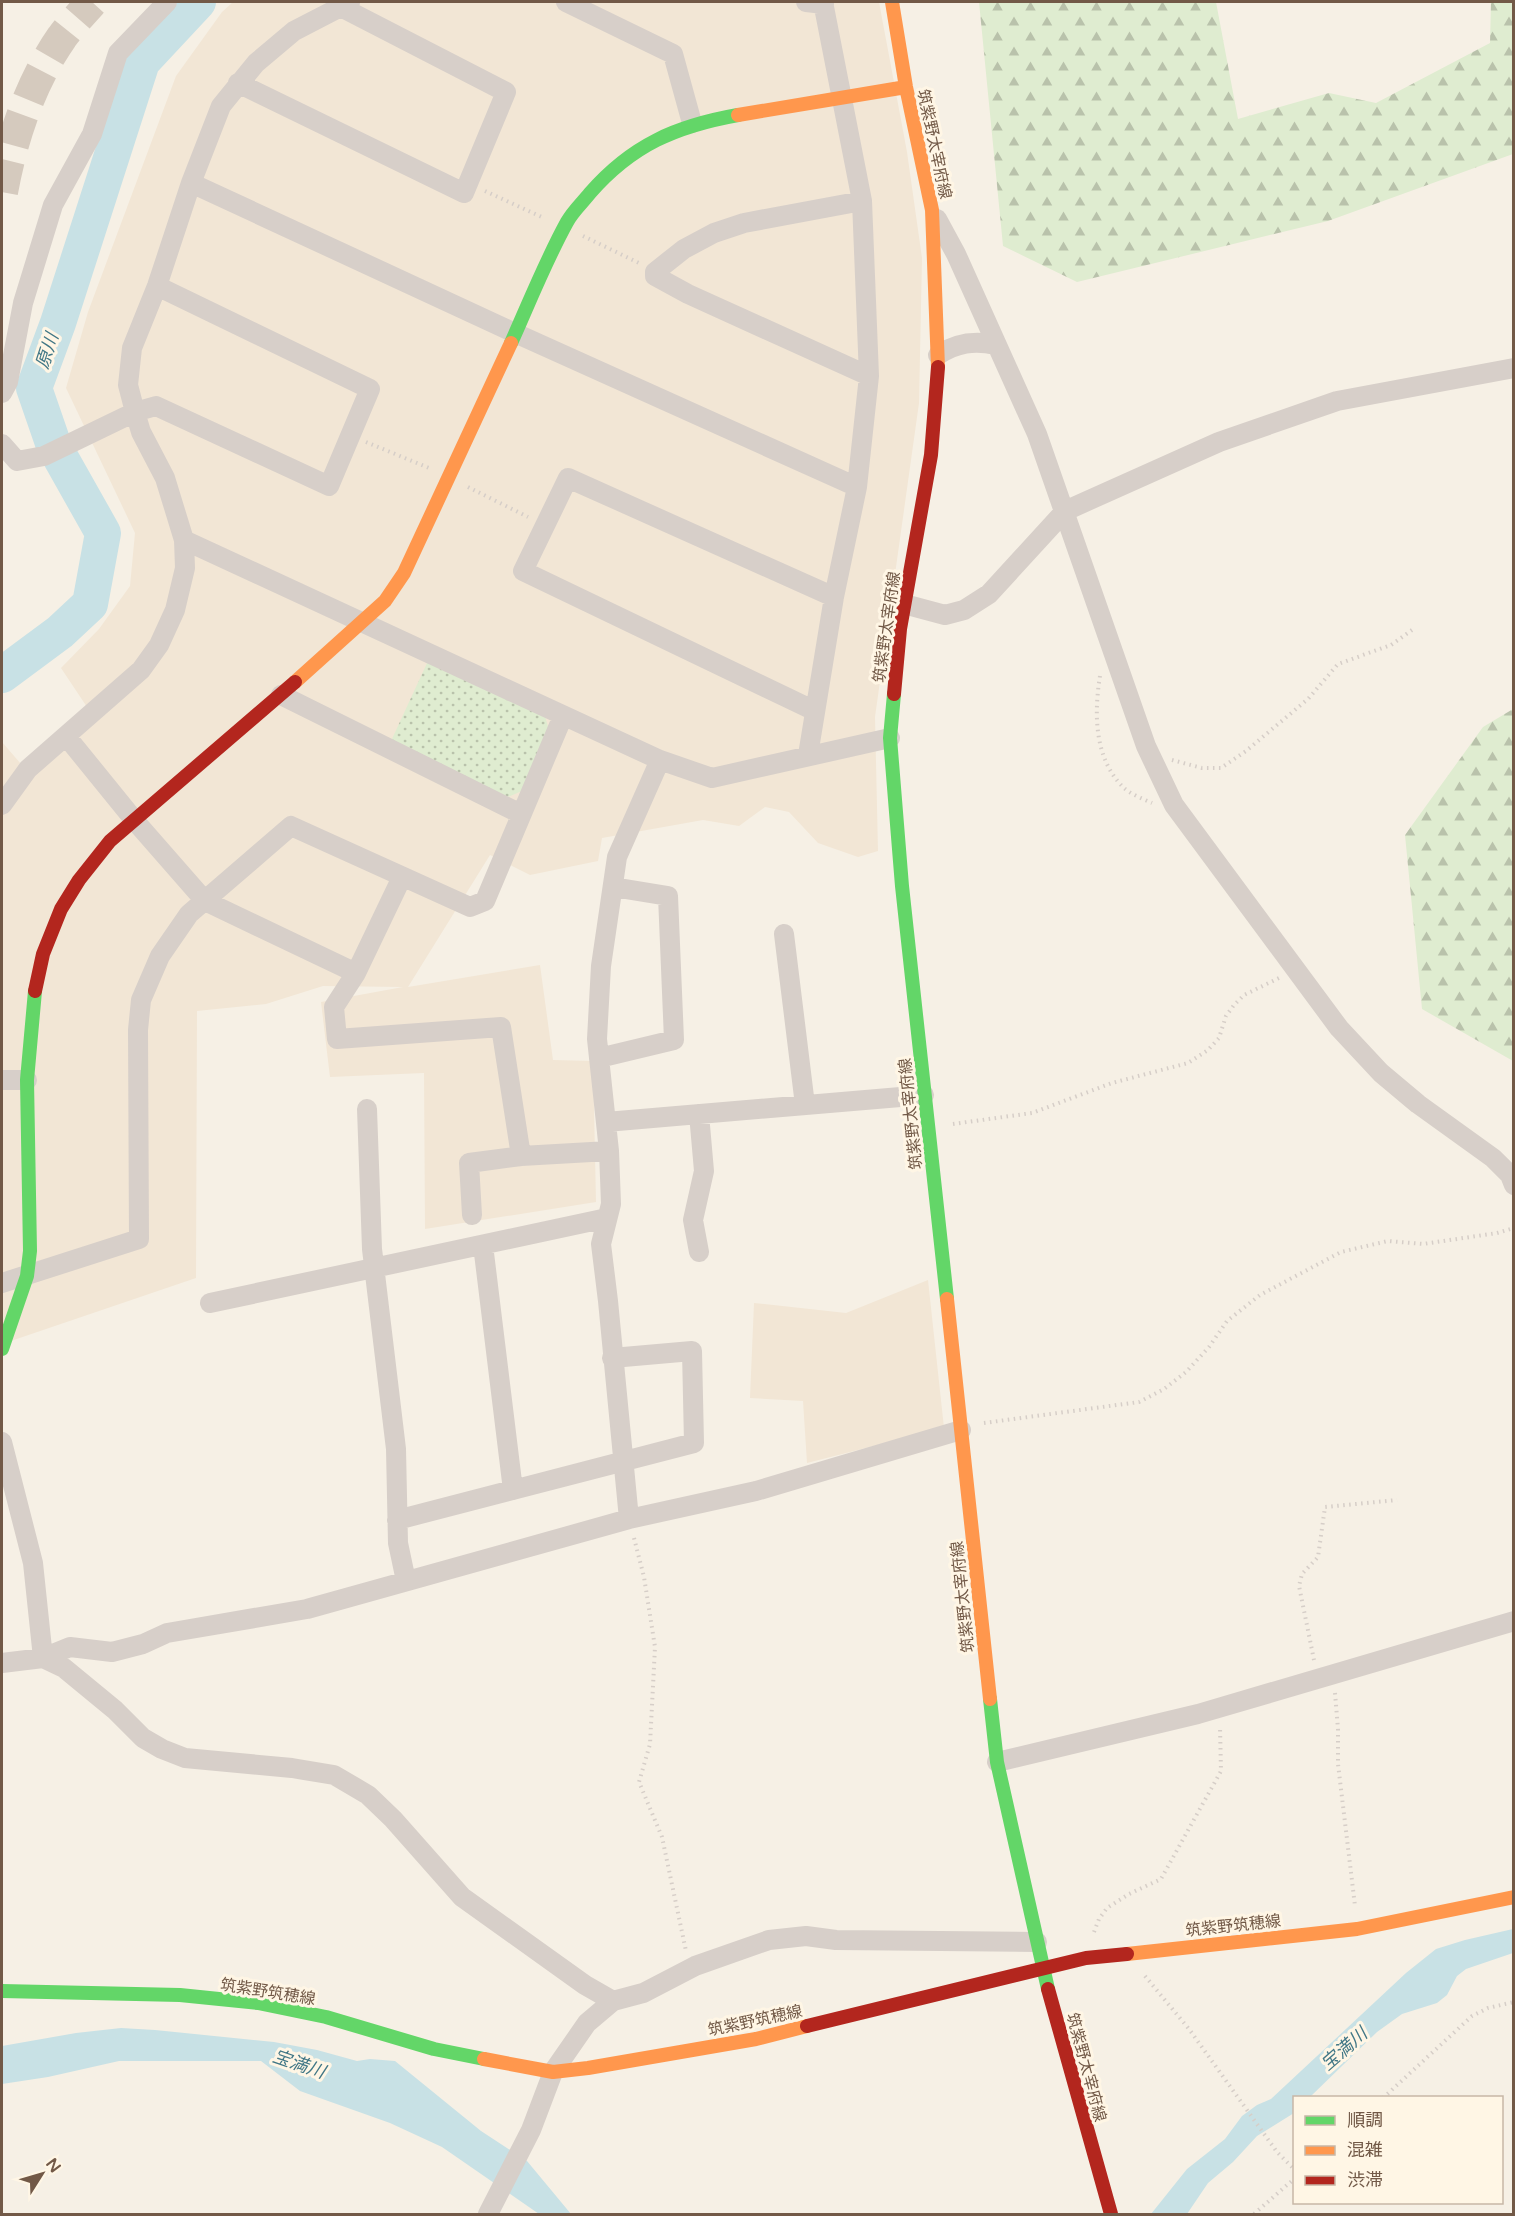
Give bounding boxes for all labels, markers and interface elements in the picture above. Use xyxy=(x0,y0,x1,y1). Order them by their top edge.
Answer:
street label: 筑紫野太宰府線 xyxy=(913,87,955,201)
water label: 原川 xyxy=(31,329,64,372)
street label: 筑紫野太宰府線 xyxy=(869,570,905,684)
street label: 筑紫野太宰府線 xyxy=(895,1057,927,1171)
street label: 筑紫野太宰府線 xyxy=(947,1540,979,1654)
street label: 筑紫野筑穂線 xyxy=(1184,1911,1282,1941)
street label: 筑紫野筑穂線 xyxy=(219,1975,317,2009)
street label: 筑紫野筑穂線 xyxy=(706,2001,804,2041)
street label: 筑紫野太宰府線 xyxy=(1062,2011,1110,2124)
water label: 宝満川 xyxy=(1316,2022,1373,2075)
water label: 宝満川 xyxy=(270,2045,330,2084)
legend xyxy=(1293,2096,1503,2204)
text: 順調 xyxy=(1347,2109,1383,2131)
text: 混雑 xyxy=(1347,2139,1383,2161)
north arrow xyxy=(12,2144,72,2204)
text: N xyxy=(41,2154,65,2177)
text: 渋滞 xyxy=(1347,2169,1383,2191)

